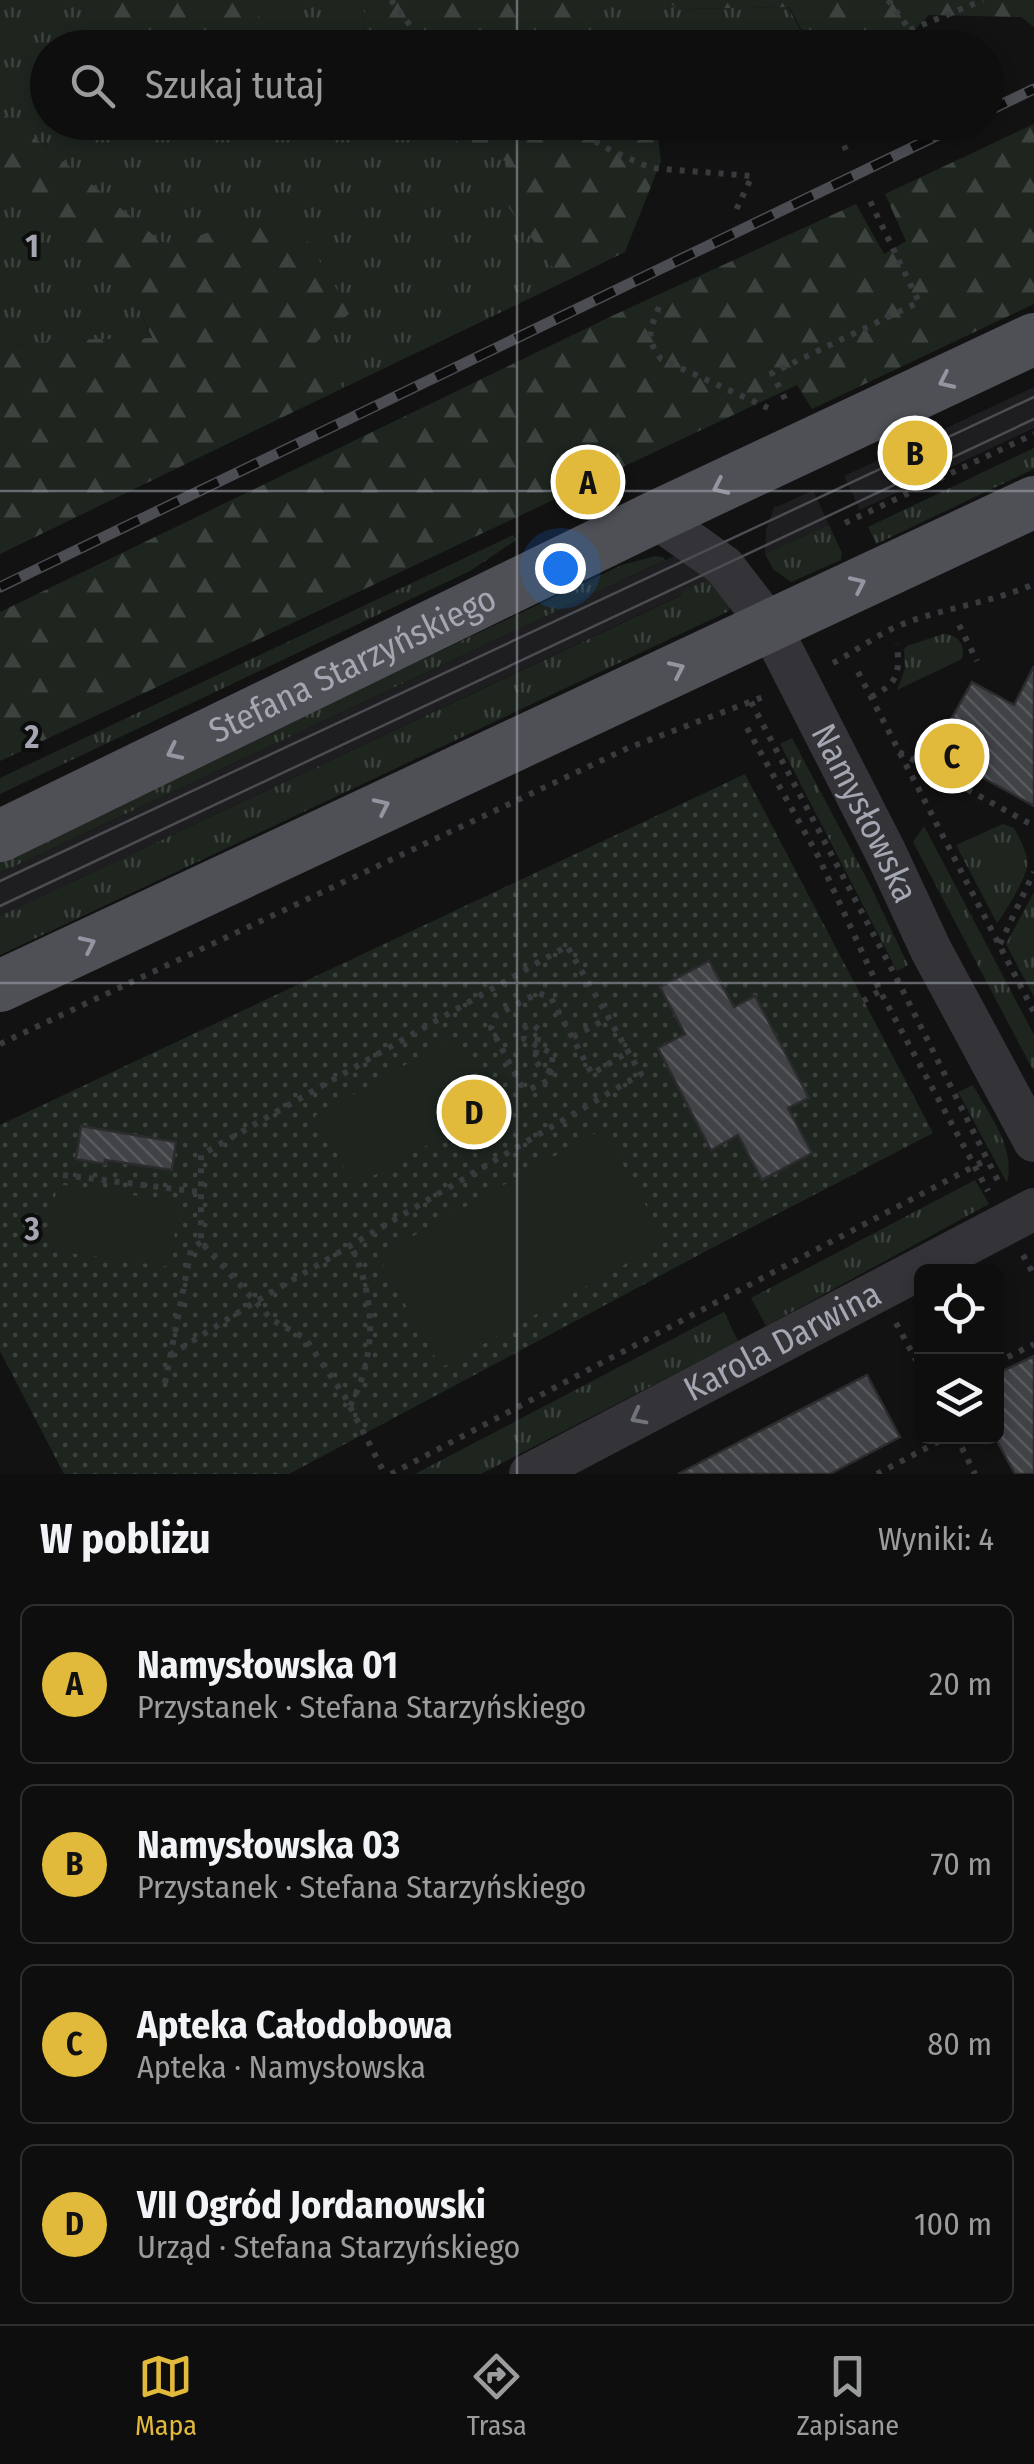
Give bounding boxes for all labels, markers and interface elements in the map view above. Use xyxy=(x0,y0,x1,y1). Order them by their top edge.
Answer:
search box xyxy=(30,30,1004,140)
icon: search xyxy=(65,58,120,113)
text: Szukaj tutaj xyxy=(145,62,324,108)
text: 1 xyxy=(25,227,39,265)
one-way arrow xyxy=(938,369,956,389)
pin: B xyxy=(882,416,948,490)
pin: A xyxy=(556,444,620,520)
one-way arrow xyxy=(712,474,730,494)
your location xyxy=(535,543,586,594)
one-way arrow xyxy=(848,576,866,596)
street label: Stefana Starzyńskiego xyxy=(202,577,503,752)
one-way arrow xyxy=(667,661,685,681)
street label: Namysłowska xyxy=(803,717,927,909)
text: 2 xyxy=(24,718,40,756)
pin: C xyxy=(920,718,984,794)
one-way arrow xyxy=(166,740,184,760)
one-way arrow xyxy=(372,799,390,819)
one-way arrow xyxy=(78,937,96,957)
pin: D xyxy=(442,1074,506,1150)
text: 3 xyxy=(23,1210,40,1248)
map controls xyxy=(914,1264,1004,1444)
button: locate xyxy=(914,1264,1004,1354)
street label: Karola Darwina xyxy=(677,1272,888,1410)
button: layers xyxy=(914,1354,1004,1444)
one-way arrow xyxy=(630,1405,648,1425)
text: W pobliżu xyxy=(40,1514,211,1564)
text: Wyniki: 4 xyxy=(878,1520,994,1558)
text: Namysłowska 01 xyxy=(137,1642,398,1688)
text: A xyxy=(66,1665,83,1703)
text: 20 m xyxy=(929,1665,992,1703)
text: Przystanek · Stefana Starzyńskiego xyxy=(137,1688,586,1726)
text: Namysłowska 03 xyxy=(137,1822,400,1868)
text: B xyxy=(66,1845,83,1883)
text: 70 m xyxy=(931,1845,992,1883)
text: Przystanek · Stefana Starzyńskiego xyxy=(137,1868,586,1906)
text: Apteka Całodobowa xyxy=(137,2002,452,2048)
text: C xyxy=(66,2025,83,2063)
text: 80 m xyxy=(927,2025,992,2063)
text: Apteka · Namysłowska xyxy=(137,2048,426,2086)
text: VII Ogród Jordanowski xyxy=(137,2182,486,2228)
text: D xyxy=(65,2205,84,2243)
text: 100 m xyxy=(914,2205,992,2243)
text: Urząd · Stefana Starzyńskiego xyxy=(137,2228,520,2266)
tab: Mapa xyxy=(135,2349,197,2442)
tab: Trasa xyxy=(467,2349,527,2442)
tab: Zapisane xyxy=(797,2349,899,2442)

